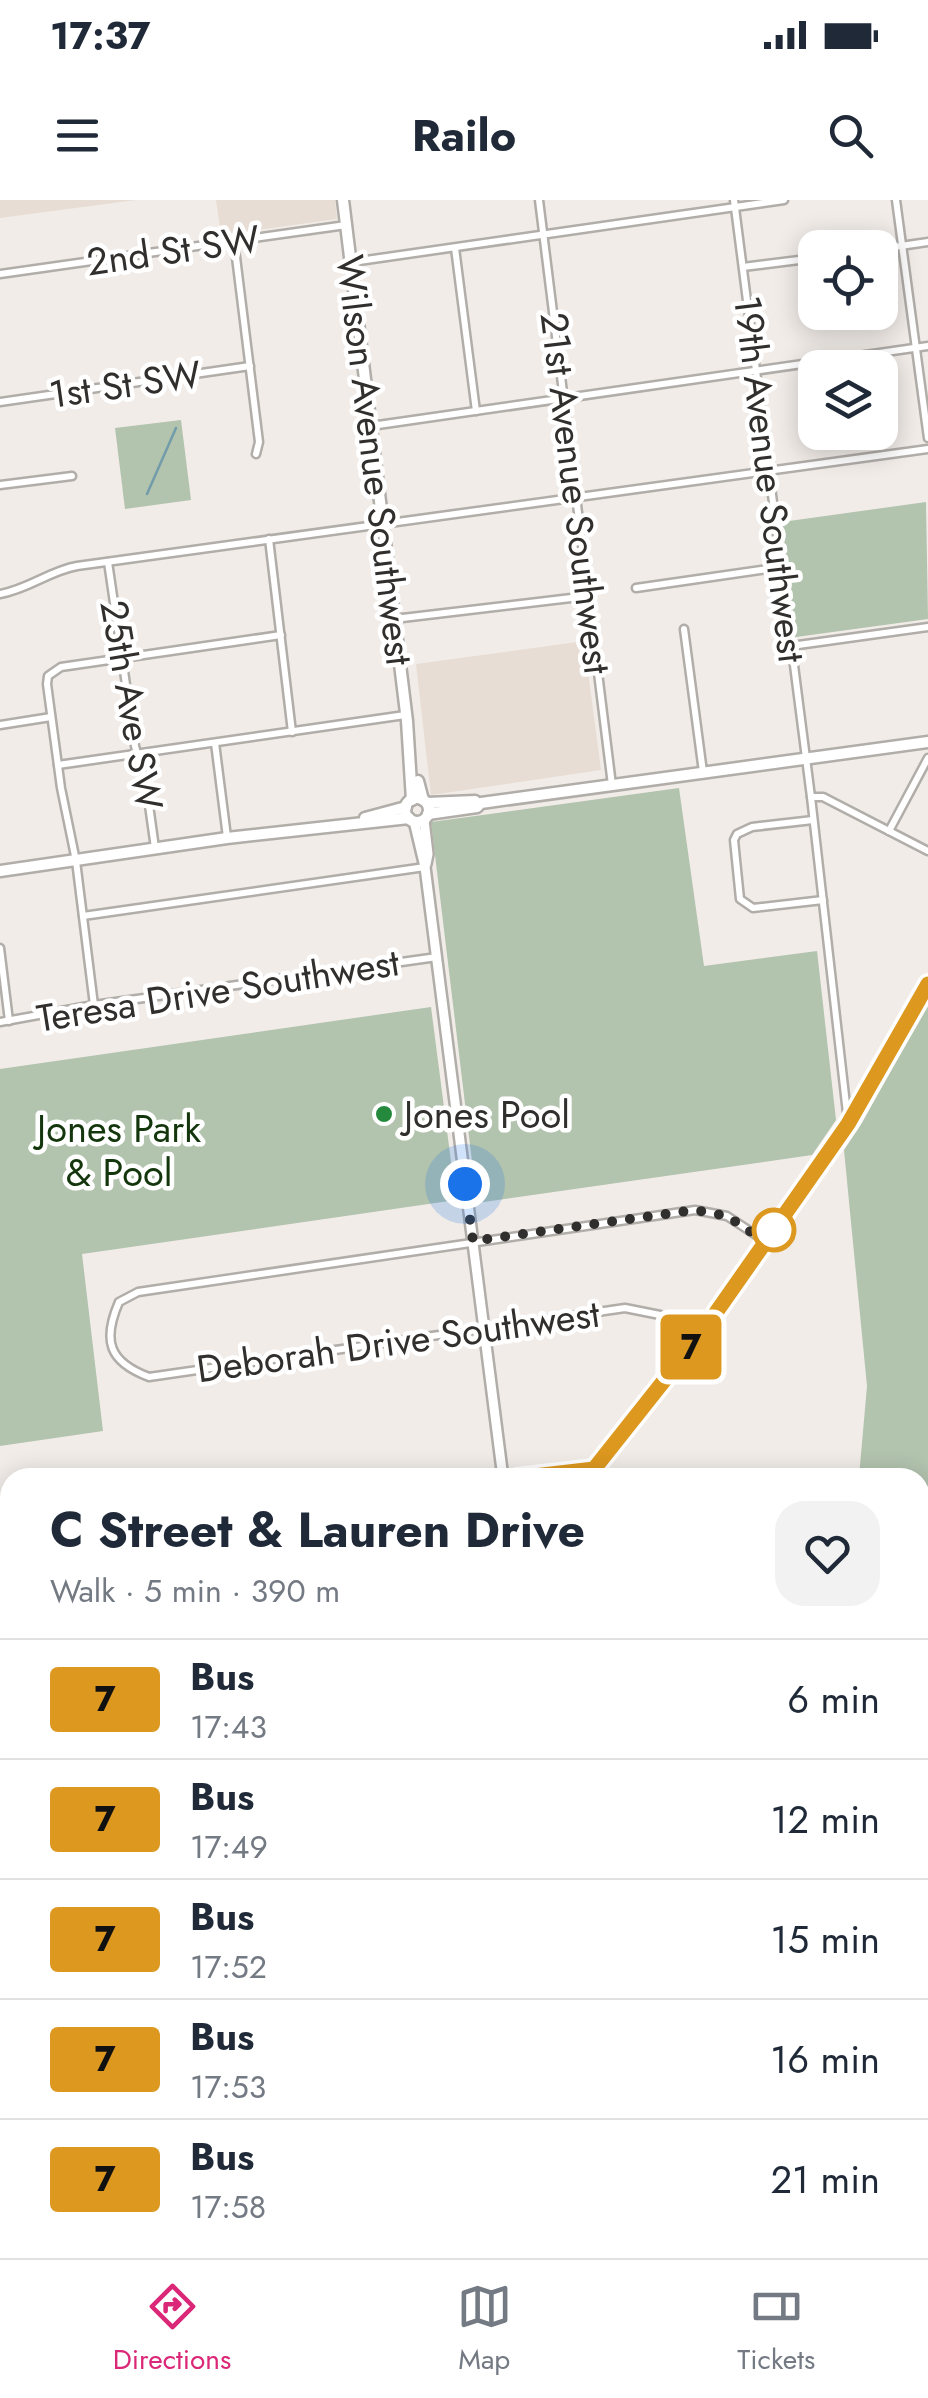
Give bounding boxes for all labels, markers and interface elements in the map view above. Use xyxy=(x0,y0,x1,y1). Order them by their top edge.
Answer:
text: 17:37 xyxy=(50,8,150,63)
text: Railo xyxy=(412,103,516,168)
icon: menu xyxy=(50,108,105,163)
icon: search xyxy=(823,108,878,163)
street label: 2nd St SW xyxy=(83,211,264,289)
map controls xyxy=(798,230,898,450)
button: locate xyxy=(798,230,898,330)
street label: Wilson Avenue Southwest xyxy=(323,252,427,668)
street label: 19th Avenue Southwest xyxy=(720,293,820,665)
street label: 21st Avenue Southwest xyxy=(527,309,625,677)
street label: 1st St SW xyxy=(46,346,205,422)
button: layers xyxy=(798,350,898,450)
street label: 25th Ave SW xyxy=(86,596,178,815)
street label: Teresa Drive Southwest xyxy=(33,934,403,1046)
place label: Jones Pool xyxy=(399,1087,570,1142)
park label: Jones Park & Pool xyxy=(32,1101,201,1200)
marker: Jones Pool xyxy=(373,1103,395,1125)
your location xyxy=(440,1159,490,1209)
unlabelled marker xyxy=(753,1209,795,1251)
street label: Deborah Drive Southwest xyxy=(193,1286,603,1396)
line badge: 7 xyxy=(658,1314,724,1380)
text: 7 xyxy=(680,1322,702,1372)
text: C Street & Lauren Drive xyxy=(50,1496,585,1565)
button: heart xyxy=(775,1501,880,1606)
text: Walk · 5 min · 390 m xyxy=(50,1568,340,1614)
text: Bus xyxy=(190,1649,254,1704)
text: 6 min xyxy=(787,1672,880,1727)
text: 7 xyxy=(94,1674,116,1724)
text: 17:43 xyxy=(190,1704,267,1750)
text: Bus xyxy=(190,1769,254,1824)
text: 12 min xyxy=(770,1792,880,1847)
text: 7 xyxy=(94,1794,116,1844)
text: 17:49 xyxy=(190,1824,268,1870)
text: Bus xyxy=(190,1889,254,1944)
text: 15 min xyxy=(771,1912,880,1967)
text: 7 xyxy=(94,1914,116,1964)
text: 17:52 xyxy=(190,1944,267,1990)
text: Bus xyxy=(190,2009,254,2064)
text: 16 min xyxy=(770,2032,880,2087)
text: 7 xyxy=(94,2034,116,2084)
text: 17:53 xyxy=(190,2064,266,2110)
text: Bus xyxy=(190,2129,254,2184)
text: 21 min xyxy=(770,2152,880,2207)
text: 7 xyxy=(94,2154,116,2204)
text: 17:58 xyxy=(190,2184,266,2230)
tab: Directions xyxy=(113,2279,231,2380)
tab: Map xyxy=(457,2279,512,2380)
tab: Tickets xyxy=(737,2279,815,2380)

